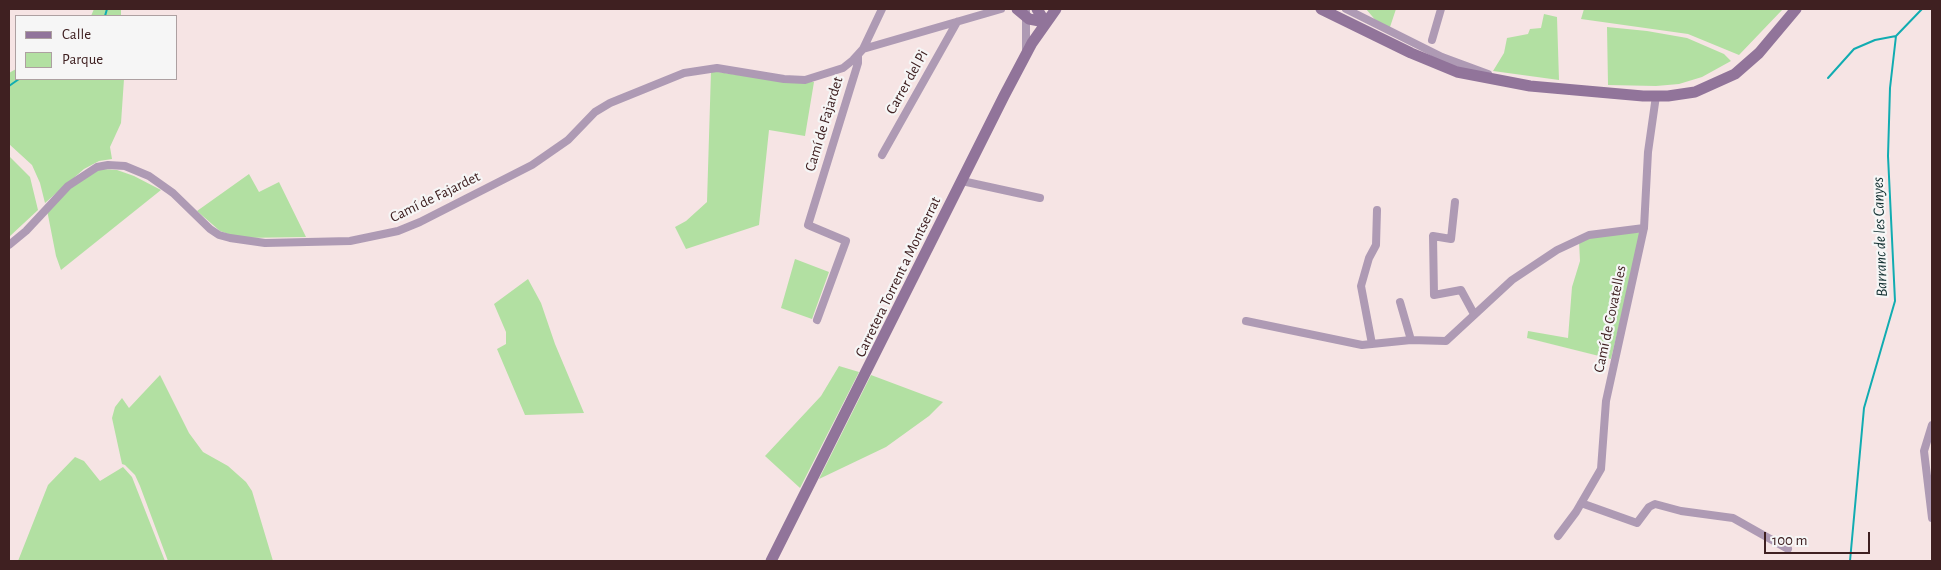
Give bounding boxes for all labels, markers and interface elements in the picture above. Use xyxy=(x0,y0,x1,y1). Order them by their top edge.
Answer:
legend xyxy=(15,15,178,80)
text: Calle xyxy=(62,27,91,42)
street label: Carrer del Pi xyxy=(882,47,932,117)
text: Parque xyxy=(62,52,103,67)
street label: Camí de Fajardet xyxy=(801,75,847,173)
street label: Camí de Fajardet xyxy=(387,167,483,227)
water label: Barranc de les Canyes xyxy=(1868,177,1892,297)
street label: Carretera Torrent a Montserrat xyxy=(851,194,945,360)
street label: Camí de Covatelles xyxy=(1590,264,1630,374)
scale bar xyxy=(1766,522,1872,554)
text: 100 m xyxy=(1772,533,1807,548)

